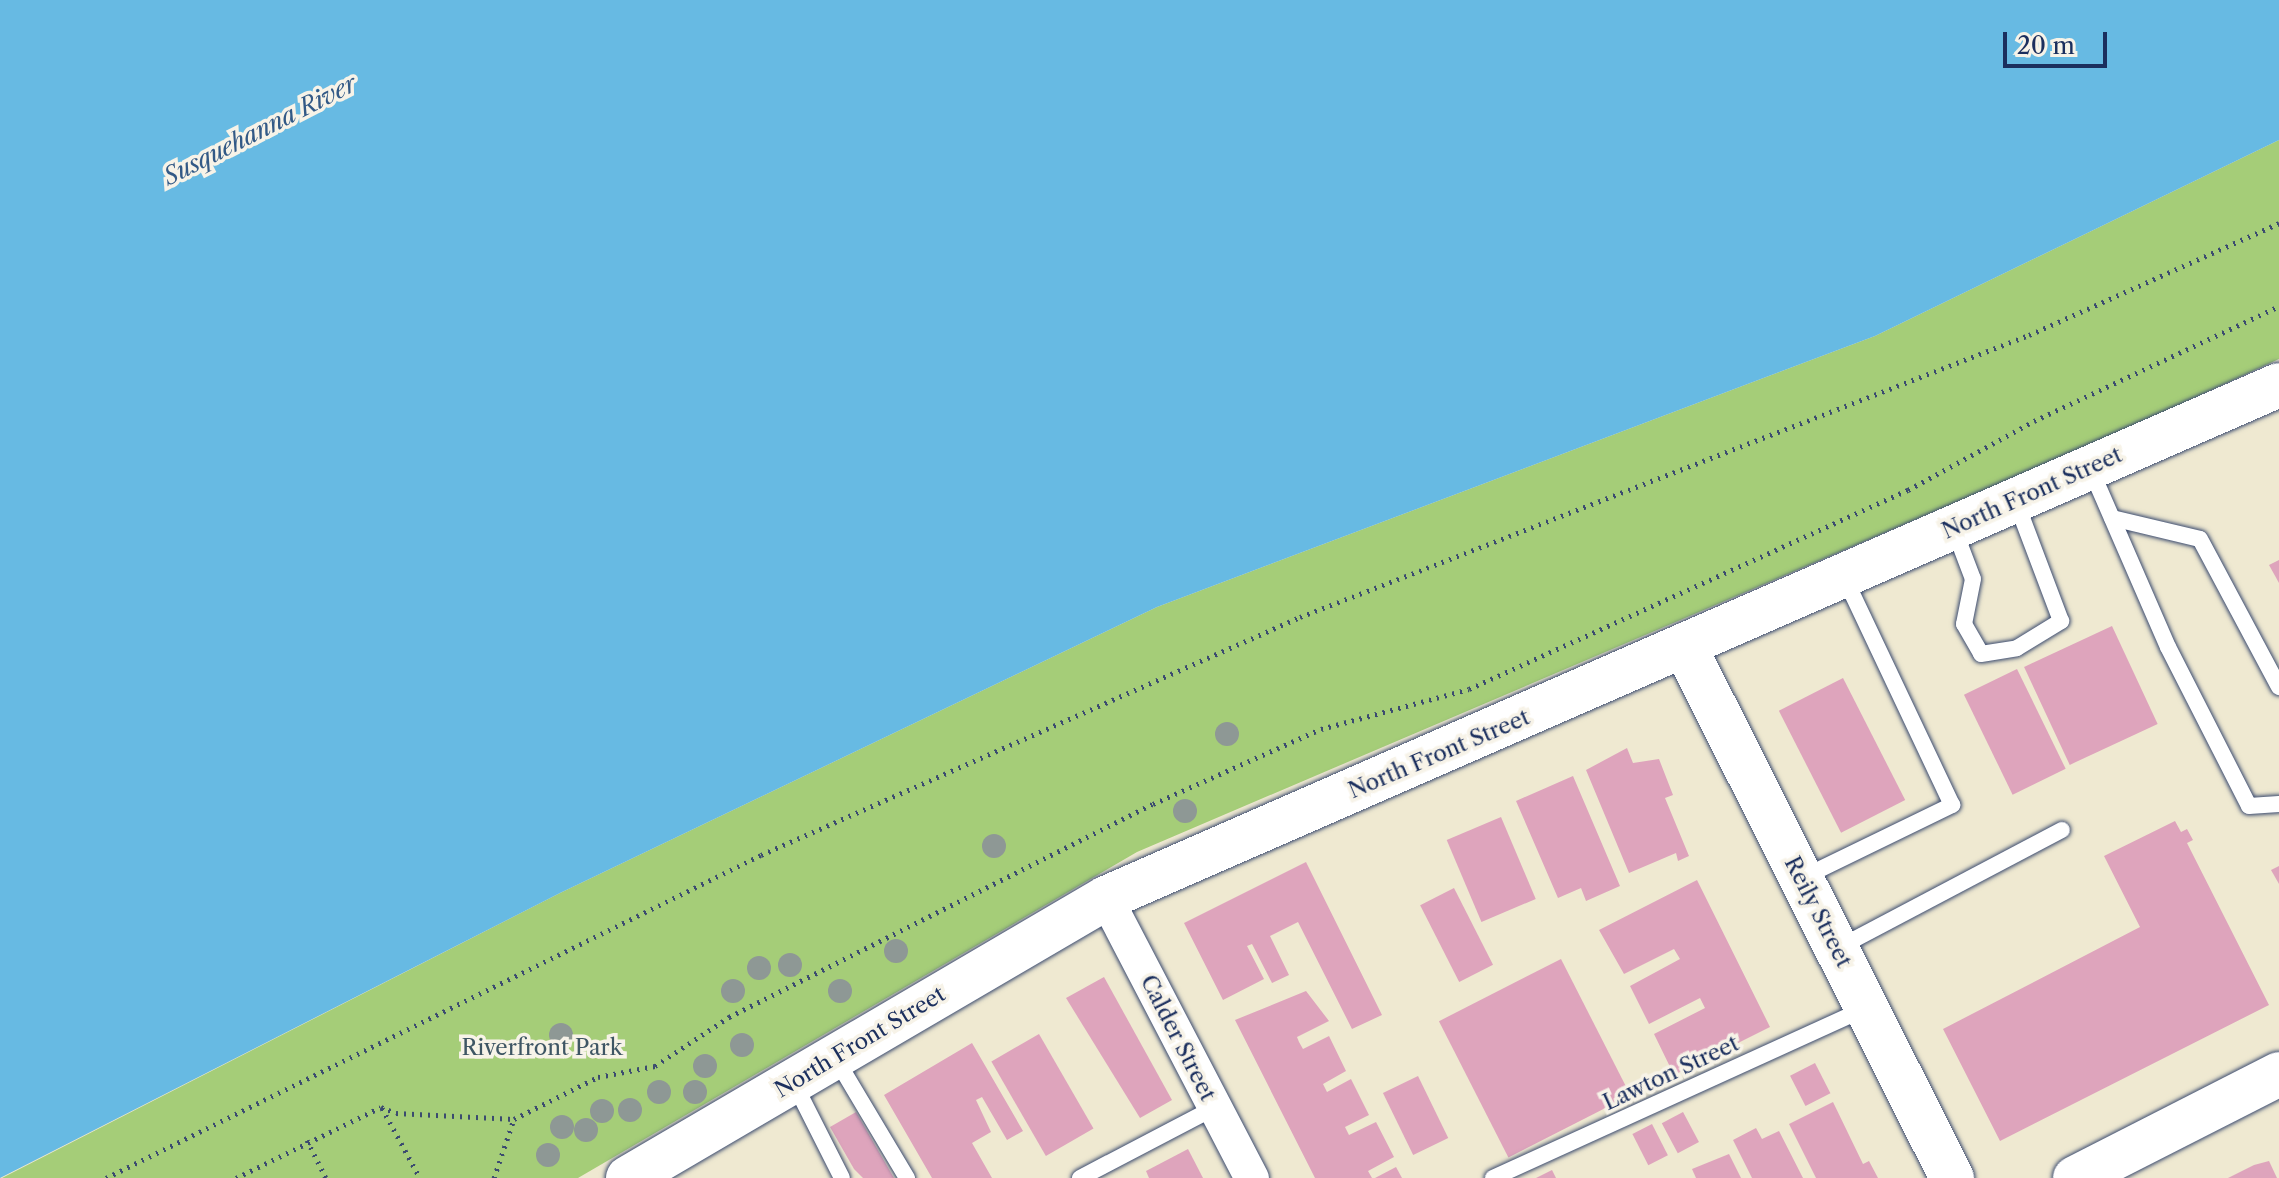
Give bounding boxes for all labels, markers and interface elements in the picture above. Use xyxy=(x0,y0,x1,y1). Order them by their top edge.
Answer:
scale bar xyxy=(2007,16,2111,66)
text: 20 m xyxy=(2017,31,2075,60)
water label: Susquehanna River xyxy=(159,69,361,191)
street label: North Front Street xyxy=(1938,441,2126,545)
street label: North Front Street xyxy=(1344,704,1534,804)
street label: Reily Street xyxy=(1779,852,1857,972)
street label: Calder Street xyxy=(1135,970,1221,1106)
street label: North Front Street xyxy=(770,981,950,1103)
street label: Lawton Street xyxy=(1599,1030,1743,1116)
park label: Riverfront Park xyxy=(462,1035,622,1061)

